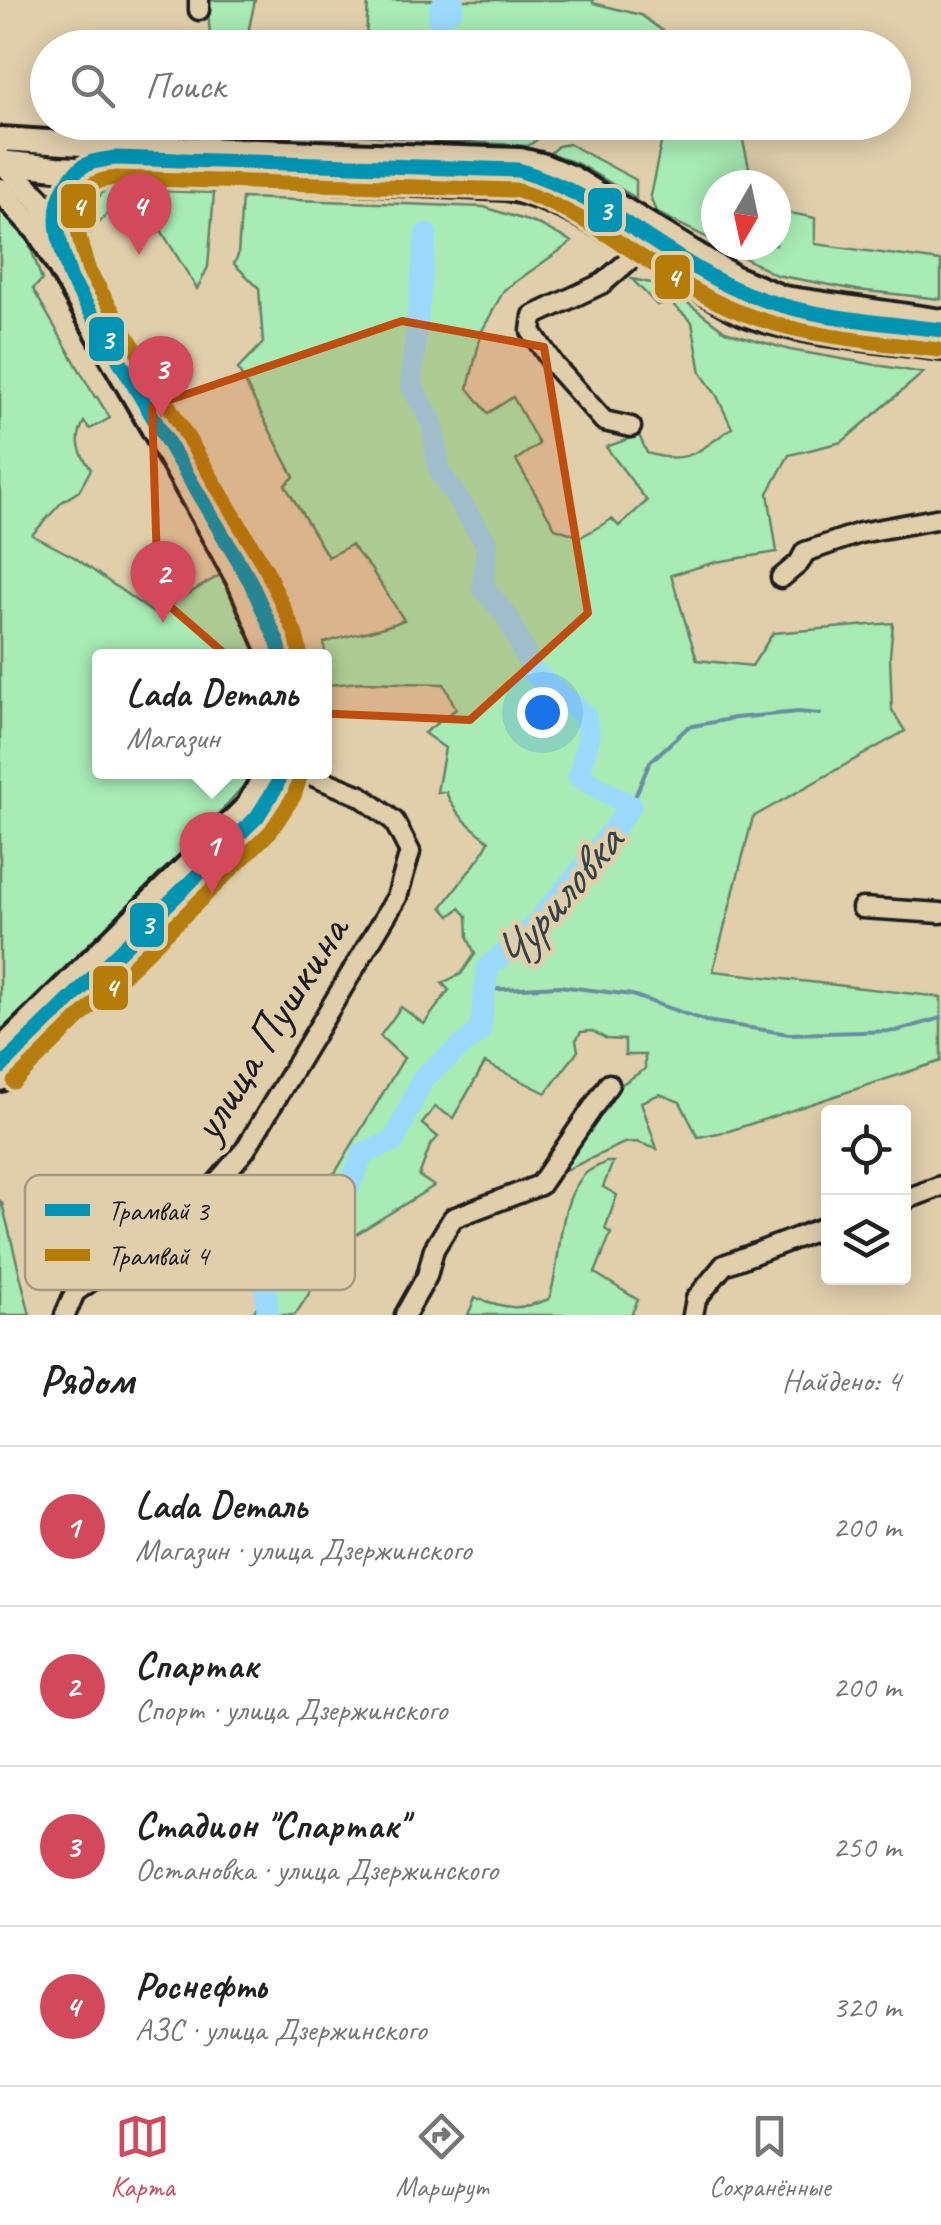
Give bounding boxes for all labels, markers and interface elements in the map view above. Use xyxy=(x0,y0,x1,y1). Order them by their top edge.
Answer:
search box xyxy=(30,30,911,140)
icon: search xyxy=(65,58,120,113)
text: Поиск xyxy=(145,62,225,109)
north arrow xyxy=(701,170,791,260)
pin: 4 xyxy=(106,172,172,255)
line badge: 4 xyxy=(59,182,98,230)
line badge: 3 xyxy=(586,186,624,234)
text: 4 xyxy=(72,189,88,224)
text: 3 xyxy=(599,193,614,228)
line badge: 4 xyxy=(653,253,692,301)
text: 4 xyxy=(667,260,683,295)
line badge: 3 xyxy=(87,315,126,363)
text: 3 xyxy=(101,322,116,357)
pin: 3 xyxy=(128,336,194,418)
pin: 2 xyxy=(130,540,196,623)
popup xyxy=(92,649,332,779)
text: Lada Dеталь xyxy=(126,670,298,717)
your location xyxy=(517,687,568,738)
text: Магазин xyxy=(126,717,219,758)
water label: Чуриловка xyxy=(478,810,639,985)
pin: 1 xyxy=(180,812,244,894)
line badge: 3 xyxy=(128,901,166,949)
street label: улица Пушкина xyxy=(175,902,364,1154)
text: 3 xyxy=(141,907,156,942)
line badge: 4 xyxy=(91,964,130,1012)
text: 4 xyxy=(105,970,121,1005)
map controls xyxy=(821,1105,911,1285)
button: locate xyxy=(821,1105,911,1195)
legend xyxy=(25,1175,355,1290)
text: Трамвай 3 xyxy=(108,1193,211,1228)
button: layers xyxy=(821,1195,911,1285)
text: Трамвай 4 xyxy=(108,1238,211,1273)
text: Рядом xyxy=(40,1354,134,1407)
text: Найдено: 4 xyxy=(782,1360,901,1401)
text: Lada Dеталь xyxy=(135,1482,307,1529)
text: 1 xyxy=(65,1506,80,1547)
text: 200 m xyxy=(832,1506,901,1547)
text: Магазин · улица Дзержинского xyxy=(135,1529,471,1570)
text: Спартак xyxy=(135,1642,258,1689)
text: 2 xyxy=(65,1666,80,1707)
text: 200 m xyxy=(832,1666,901,1707)
text: Спорт · улица Дзержинского xyxy=(135,1689,447,1730)
text: Стадион "Спартак" xyxy=(135,1802,407,1849)
text: 3 xyxy=(65,1826,80,1867)
text: 250 m xyxy=(832,1826,901,1867)
text: Остановка · улица Дзержинского xyxy=(135,1849,498,1890)
text: Роснефть xyxy=(135,1962,266,2009)
text: 4 xyxy=(65,1986,80,2027)
text: 320 m xyxy=(832,1986,901,2027)
text: АЗС · улица Дзержинского xyxy=(135,2009,426,2050)
tab: Карта xyxy=(111,2109,175,2204)
tab: Маршрут xyxy=(396,2109,488,2204)
tab: Сохранённые xyxy=(709,2109,831,2204)

